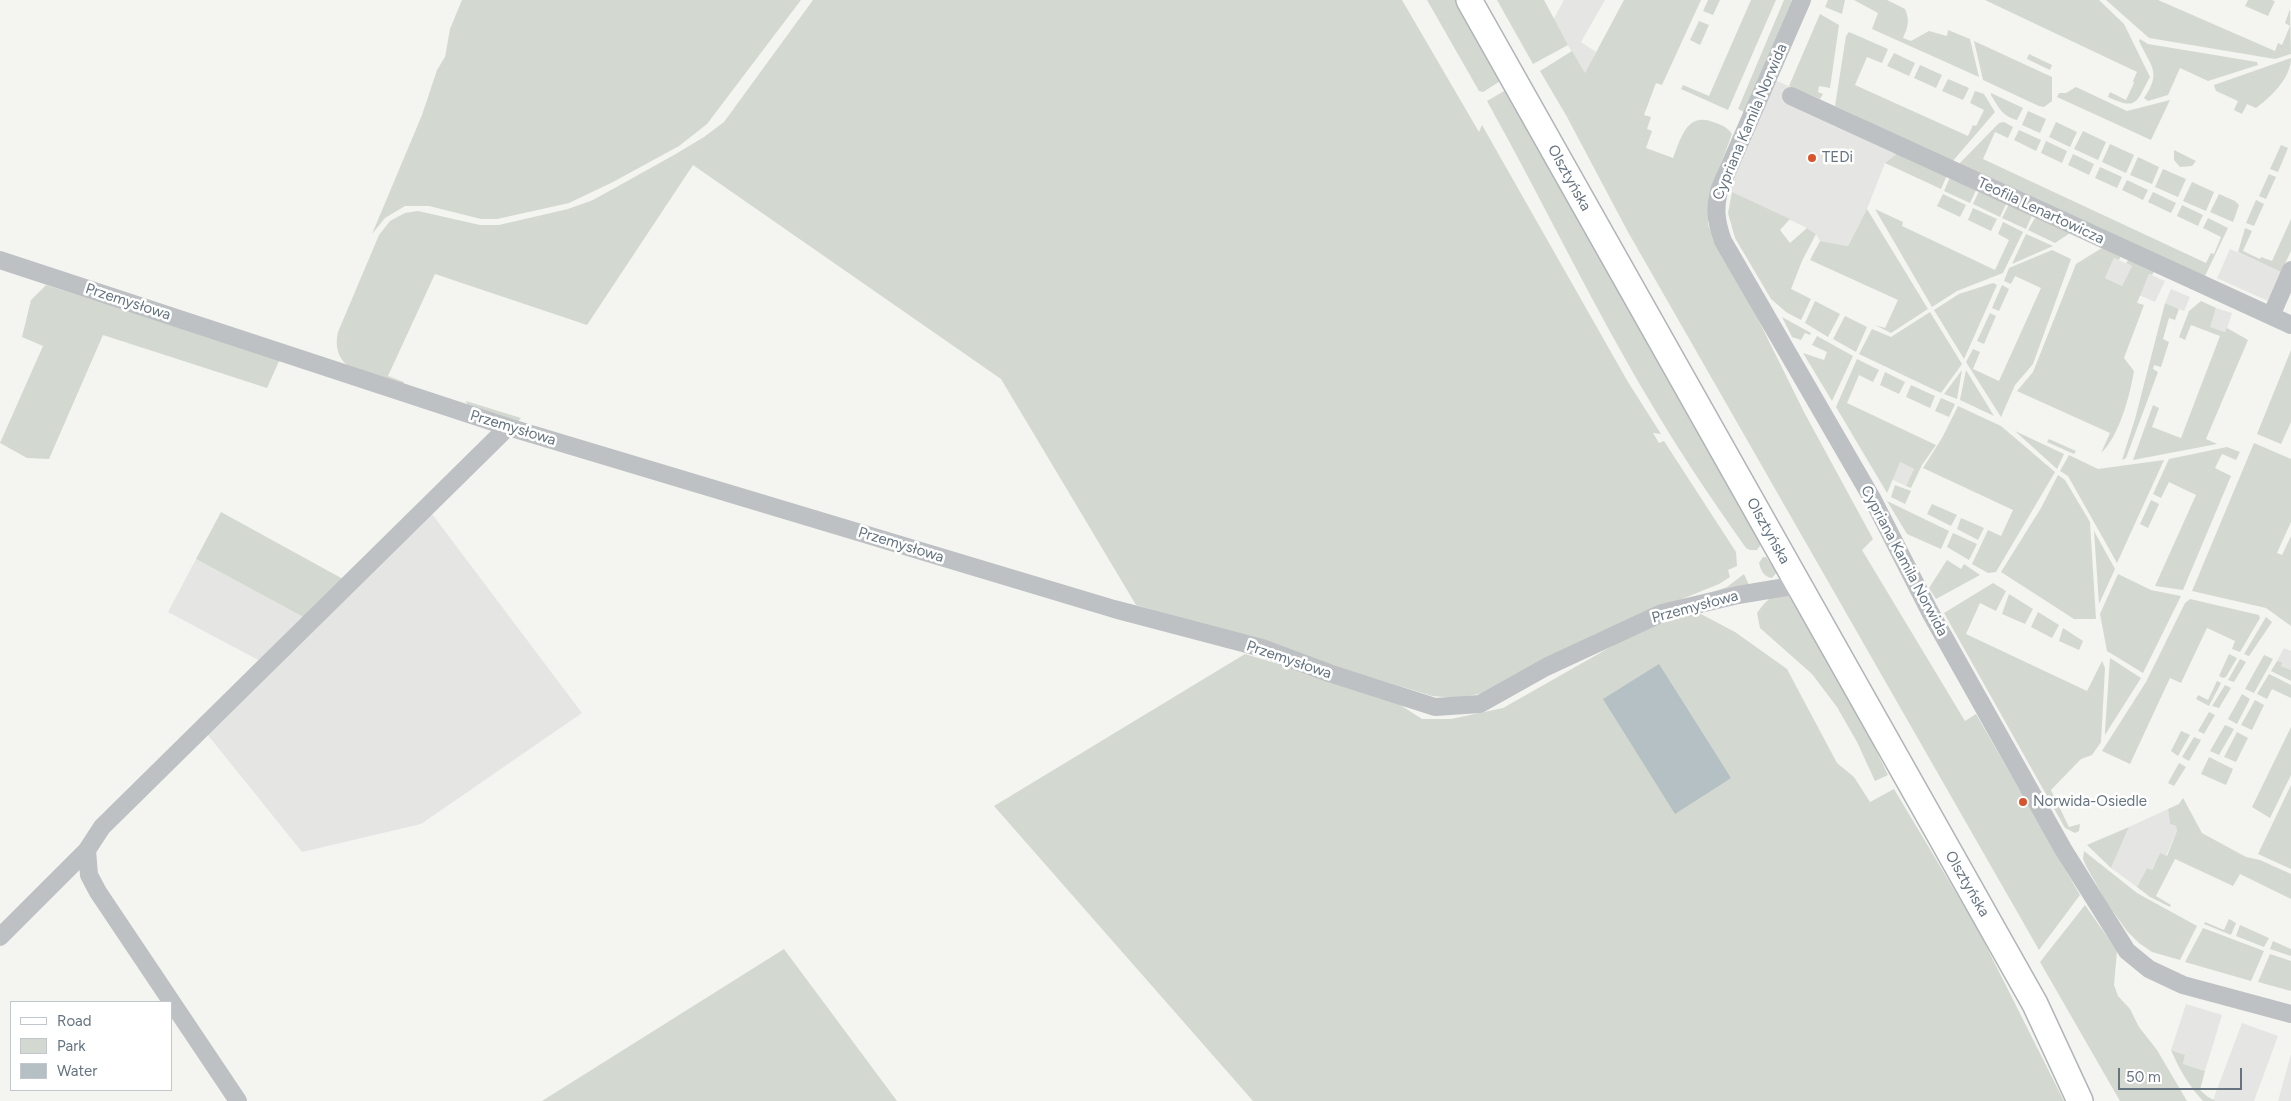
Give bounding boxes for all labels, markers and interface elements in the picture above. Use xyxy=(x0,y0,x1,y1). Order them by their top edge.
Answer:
street label: Cypriana Kamila Norwida xyxy=(1709,41,1791,203)
street label: Olsztyńska xyxy=(1543,142,1595,214)
place label: TEDi xyxy=(1822,149,1853,167)
marker: TEDi xyxy=(1806,152,1818,164)
street label: Teofila Lenartowicza xyxy=(1975,174,2107,248)
street label: Przemysłowa xyxy=(83,280,173,324)
street label: Przemysłowa xyxy=(468,406,558,450)
street label: Cypriana Kamila Norwida xyxy=(1857,483,1951,639)
street label: Olsztyńska xyxy=(1742,495,1794,567)
street label: Przemysłowa xyxy=(856,523,946,567)
street label: Przemysłowa xyxy=(1650,587,1740,627)
street label: Przemysłowa xyxy=(1244,637,1334,683)
place label: Norwida-Osiedle xyxy=(2033,793,2147,811)
marker: Norwida-Osiedle xyxy=(2017,796,2029,808)
street label: Olsztyńska xyxy=(1941,848,1993,920)
legend xyxy=(10,1001,172,1091)
text: Road xyxy=(57,1012,92,1030)
text: Park xyxy=(57,1037,86,1055)
scale bar xyxy=(2121,1058,2245,1090)
text: Water xyxy=(57,1062,97,1080)
text: 50 m xyxy=(2126,1068,2161,1086)

